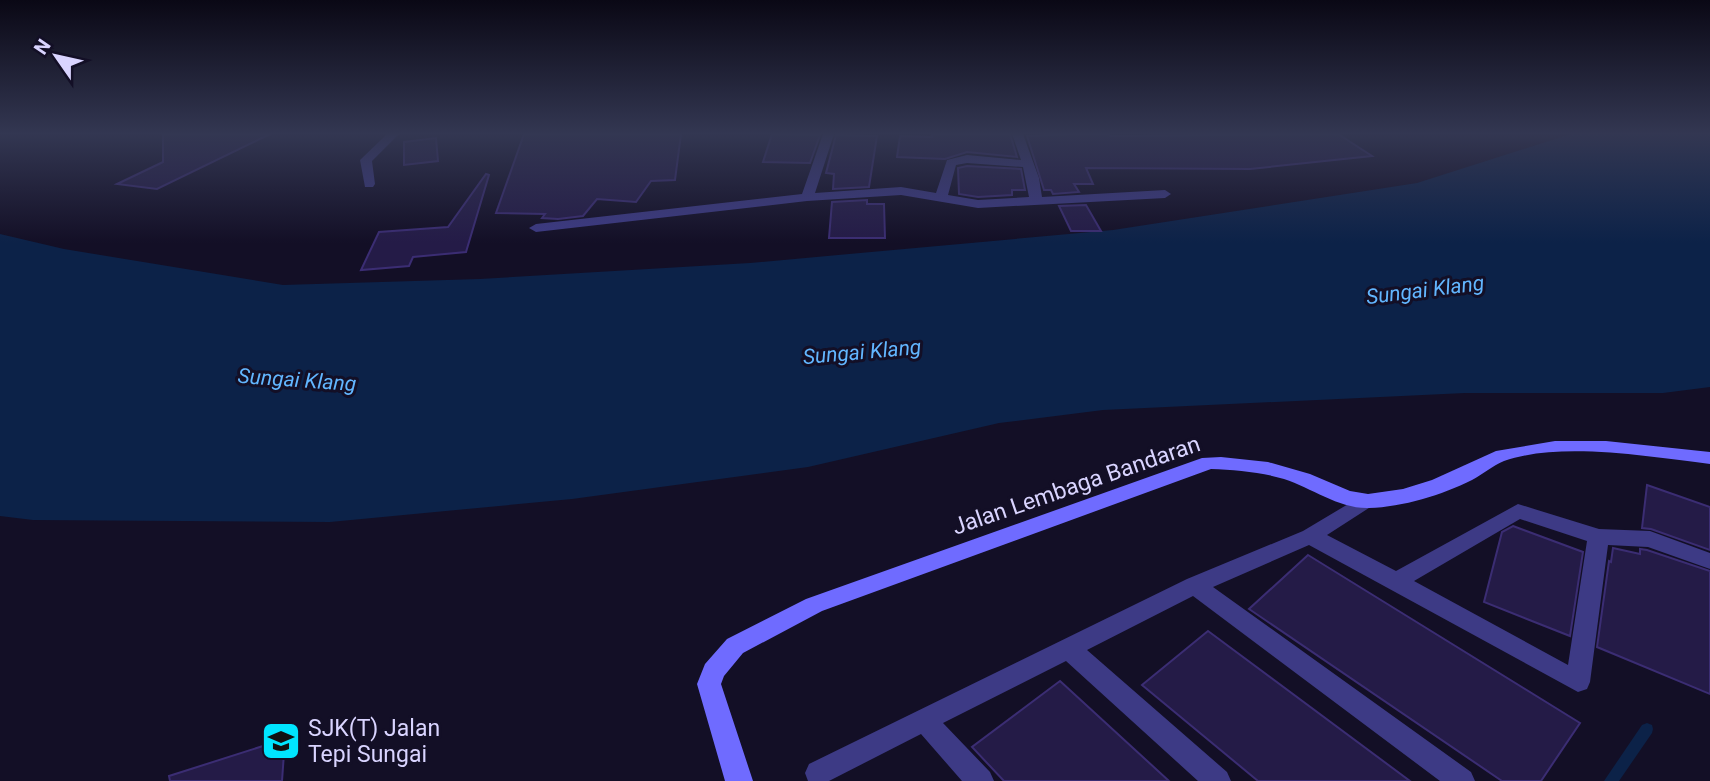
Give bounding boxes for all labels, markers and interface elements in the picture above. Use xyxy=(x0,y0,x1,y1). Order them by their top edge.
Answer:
north arrow xyxy=(21,21,91,91)
text: N xyxy=(29,35,56,59)
water label: Sungai Klang xyxy=(1365,271,1485,309)
water label: Sungai Klang xyxy=(802,335,922,369)
water label: Sungai Klang xyxy=(237,364,357,396)
street label: Jalan Lembaga Bandaran xyxy=(949,430,1204,541)
place label: SJK(T) Jalan Tepi Sungai xyxy=(308,715,440,768)
school or university icon: SJK(T) Jalan Tepi Sungai xyxy=(260,720,302,762)

